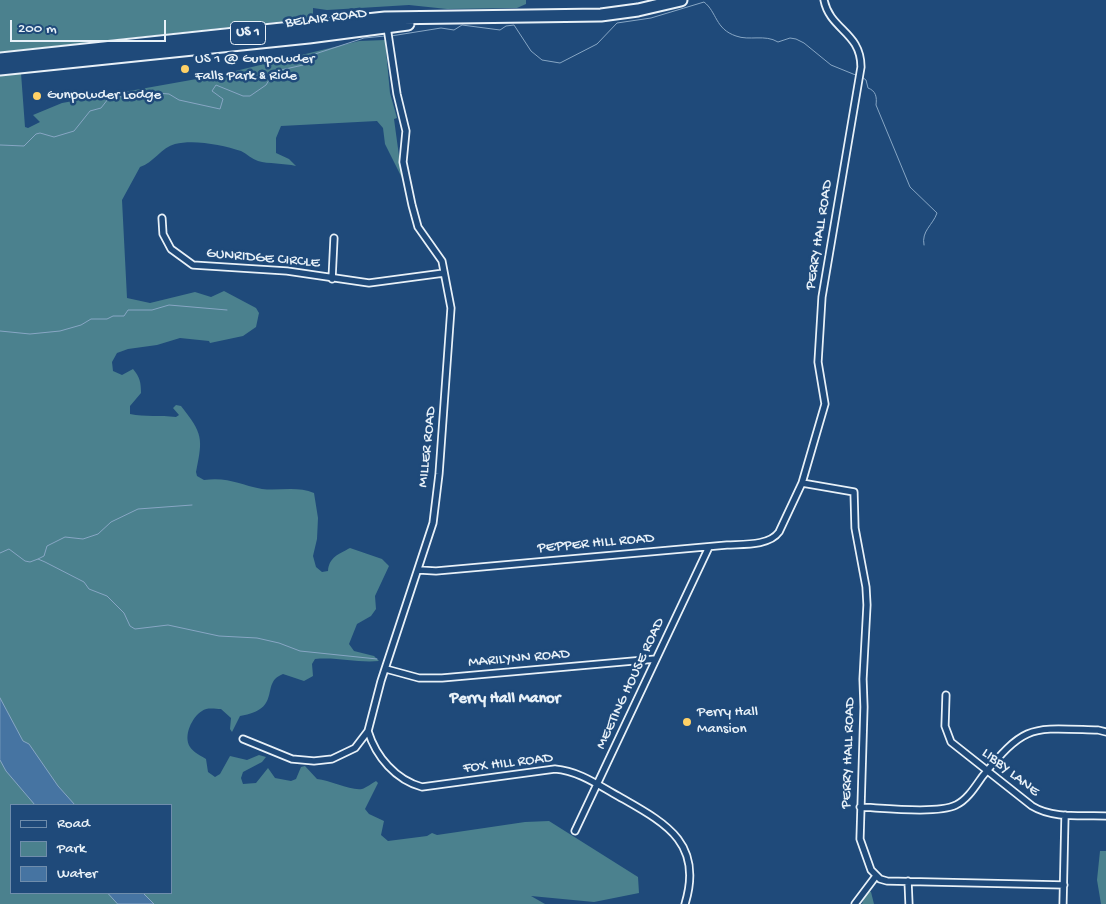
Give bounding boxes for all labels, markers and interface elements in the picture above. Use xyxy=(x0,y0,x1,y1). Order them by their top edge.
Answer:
street label: BELAIR ROAD xyxy=(284,5,368,33)
scale bar xyxy=(12,10,169,42)
text: 200 m xyxy=(18,20,57,38)
road number: US 1 xyxy=(230,22,266,44)
place label: US 1 @ Gunpowder Falls Park & Ride xyxy=(195,51,314,86)
marker: US 1 @ Gunpowder Falls Park & Ride xyxy=(179,63,191,75)
place label: Gunpowder Lodge xyxy=(47,87,161,105)
marker: Gunpowder Lodge xyxy=(31,90,43,102)
street label: PERRY HALL ROAD xyxy=(802,179,838,291)
street label: GUNRIDGE CIRCLE xyxy=(205,245,321,273)
street label: MILLER ROAD xyxy=(415,406,441,488)
street label: PEPPER HILL ROAD xyxy=(537,530,655,558)
street label: MEETING HOUSE ROAD xyxy=(593,615,669,753)
street label: MARILYNN ROAD xyxy=(467,646,571,672)
district label: Perry Hall Manor xyxy=(450,690,560,710)
street label: PERRY HALL ROAD xyxy=(838,697,860,809)
place label: Perry Hall Mansion xyxy=(697,704,758,739)
marker: Perry Hall Mansion xyxy=(681,716,693,728)
street label: LIBBY LANE xyxy=(978,745,1042,801)
street label: FOX HILL ROAD xyxy=(462,750,554,778)
legend xyxy=(10,804,172,894)
text: Road xyxy=(57,815,90,833)
text: Park xyxy=(57,840,86,858)
text: Water xyxy=(57,865,97,883)

